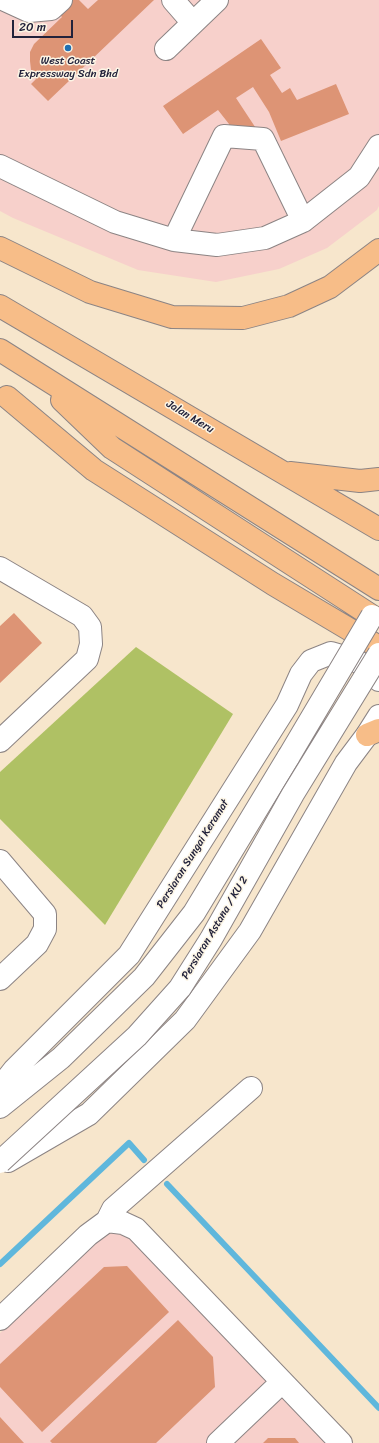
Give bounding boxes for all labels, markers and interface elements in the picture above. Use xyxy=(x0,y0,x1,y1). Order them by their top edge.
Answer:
scale bar xyxy=(14,12,75,38)
text: 20 m xyxy=(19,16,46,38)
marker: West Coast Expressway Sdn Bhd xyxy=(63,43,73,53)
place label: West Coast Expressway Sdn Bhd xyxy=(18,54,118,80)
street label: Jalan Meru xyxy=(164,398,216,436)
street label: Persiaran Sungai Keramat xyxy=(154,797,232,911)
street label: Persiaran Astana / KU 2 xyxy=(179,874,251,982)

